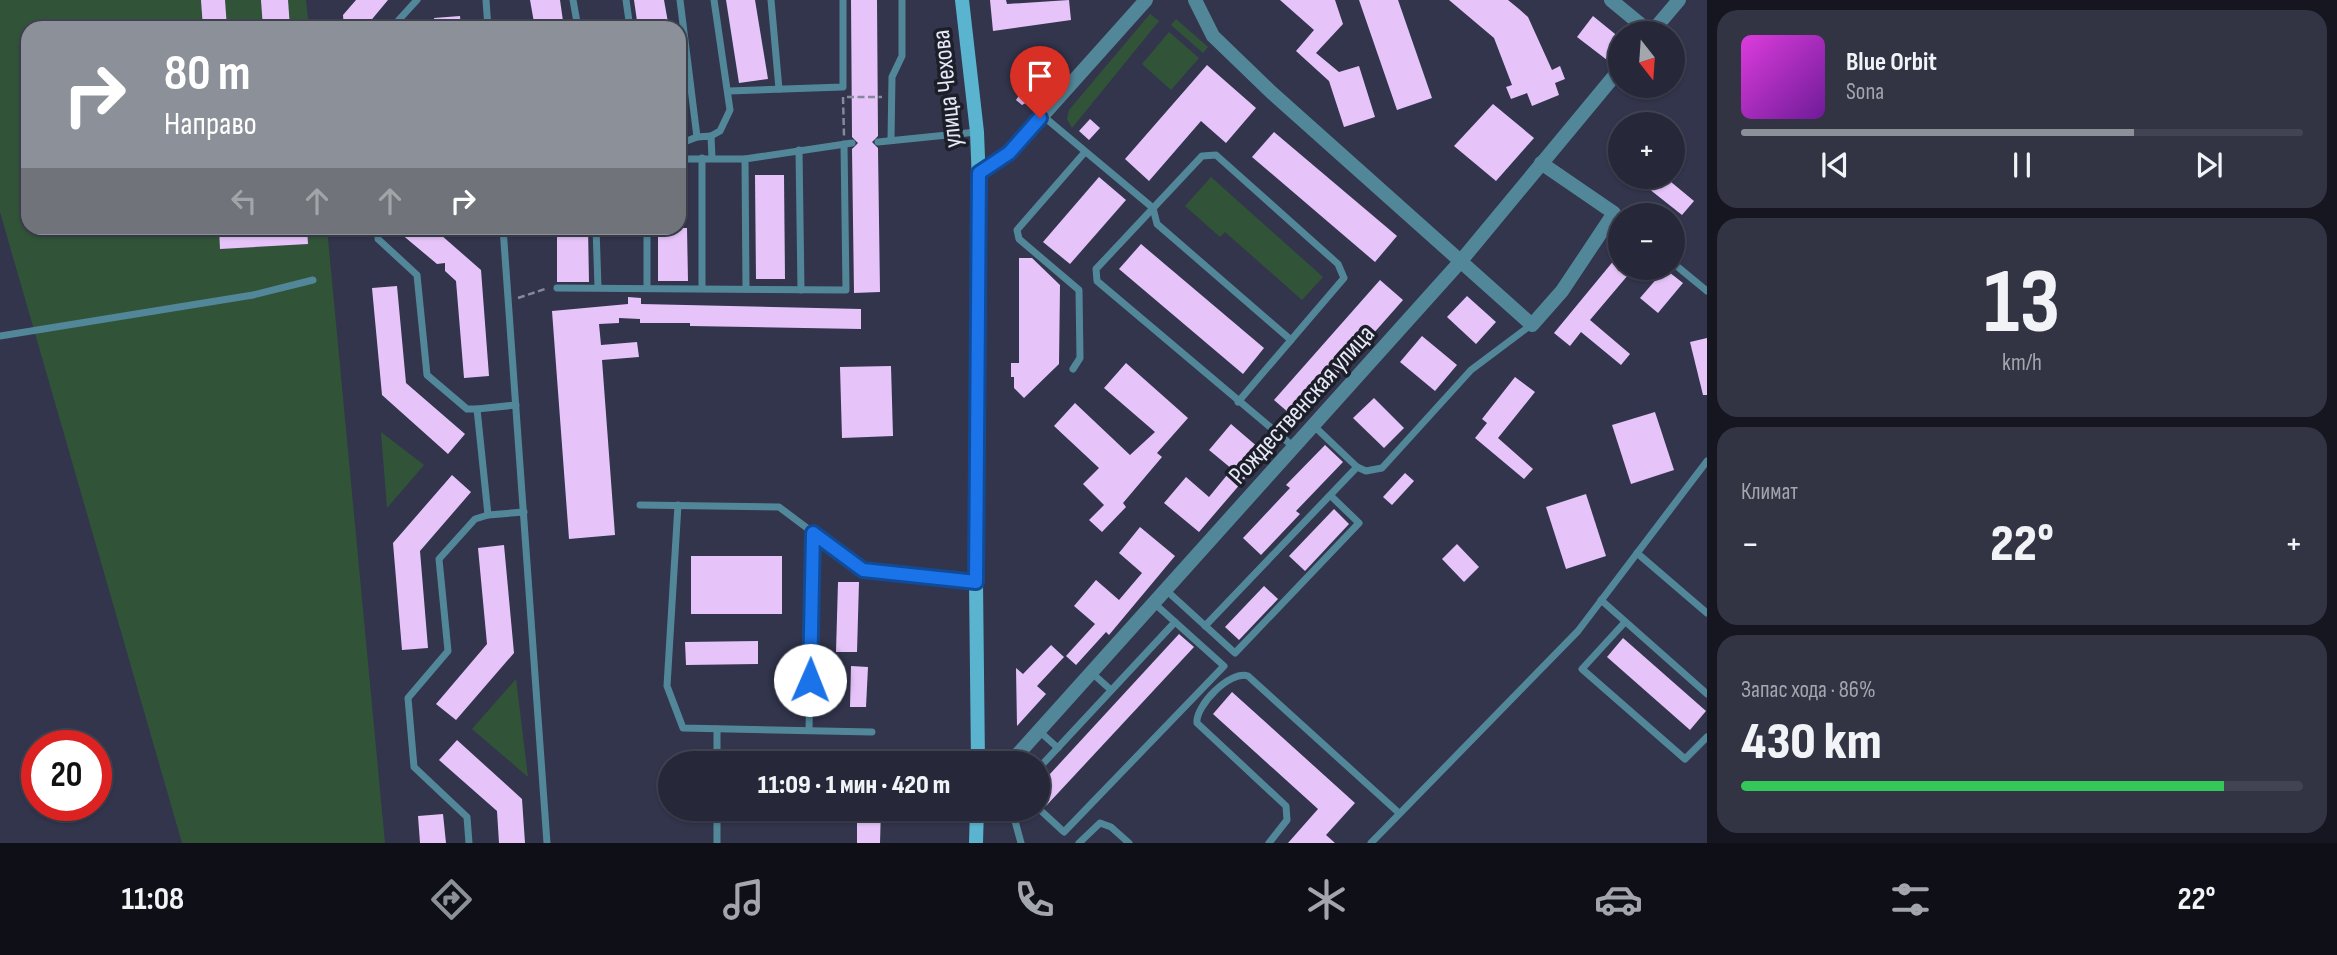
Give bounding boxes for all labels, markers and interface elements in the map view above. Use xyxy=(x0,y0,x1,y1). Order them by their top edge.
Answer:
north arrow xyxy=(1608,21,1685,98)
map controls xyxy=(1608,21,1685,280)
street label: улица Чехова xyxy=(926,28,969,149)
text: 80 m xyxy=(164,45,251,104)
pin xyxy=(1010,46,1070,118)
text: Blue Orbit xyxy=(1846,47,1937,78)
icon: right xyxy=(49,49,140,140)
icon: arrive xyxy=(1021,57,1059,95)
text: Sona xyxy=(1846,78,1884,106)
text: Направо xyxy=(164,105,257,144)
button: + xyxy=(1608,112,1685,189)
icon: previous xyxy=(1816,146,1854,184)
icon: pause xyxy=(2003,146,2041,184)
icon: next xyxy=(2190,146,2228,184)
icon: left xyxy=(225,182,263,220)
icon: ahead xyxy=(298,182,336,220)
icon: ahead xyxy=(371,182,409,220)
icon: right xyxy=(444,182,482,220)
button: − xyxy=(1608,203,1685,280)
text: 13 xyxy=(1984,249,2060,358)
street label: Рождественская улица xyxy=(1223,319,1382,491)
text: km/h xyxy=(2002,349,2042,377)
text: Климат xyxy=(1741,478,1798,506)
text: 22° xyxy=(1990,513,2054,576)
text: − xyxy=(1741,522,1760,567)
text: + xyxy=(2284,522,2303,567)
position arrow xyxy=(773,643,847,717)
text: Запас хода · 86% xyxy=(1741,676,1876,704)
text: 430 km xyxy=(1741,711,1882,774)
speed limit sign: 20 xyxy=(21,730,112,821)
text: 11:09 · 1 мин · 420 m xyxy=(758,770,950,801)
icon: directions xyxy=(427,875,476,924)
icon: music xyxy=(719,875,768,924)
icon: phone xyxy=(1010,875,1059,924)
icon: climate xyxy=(1302,875,1351,924)
icon: car xyxy=(1594,875,1643,924)
icon: filters xyxy=(1886,875,1935,924)
text: 11:08 xyxy=(121,880,184,919)
text: 22° xyxy=(2177,880,2216,919)

